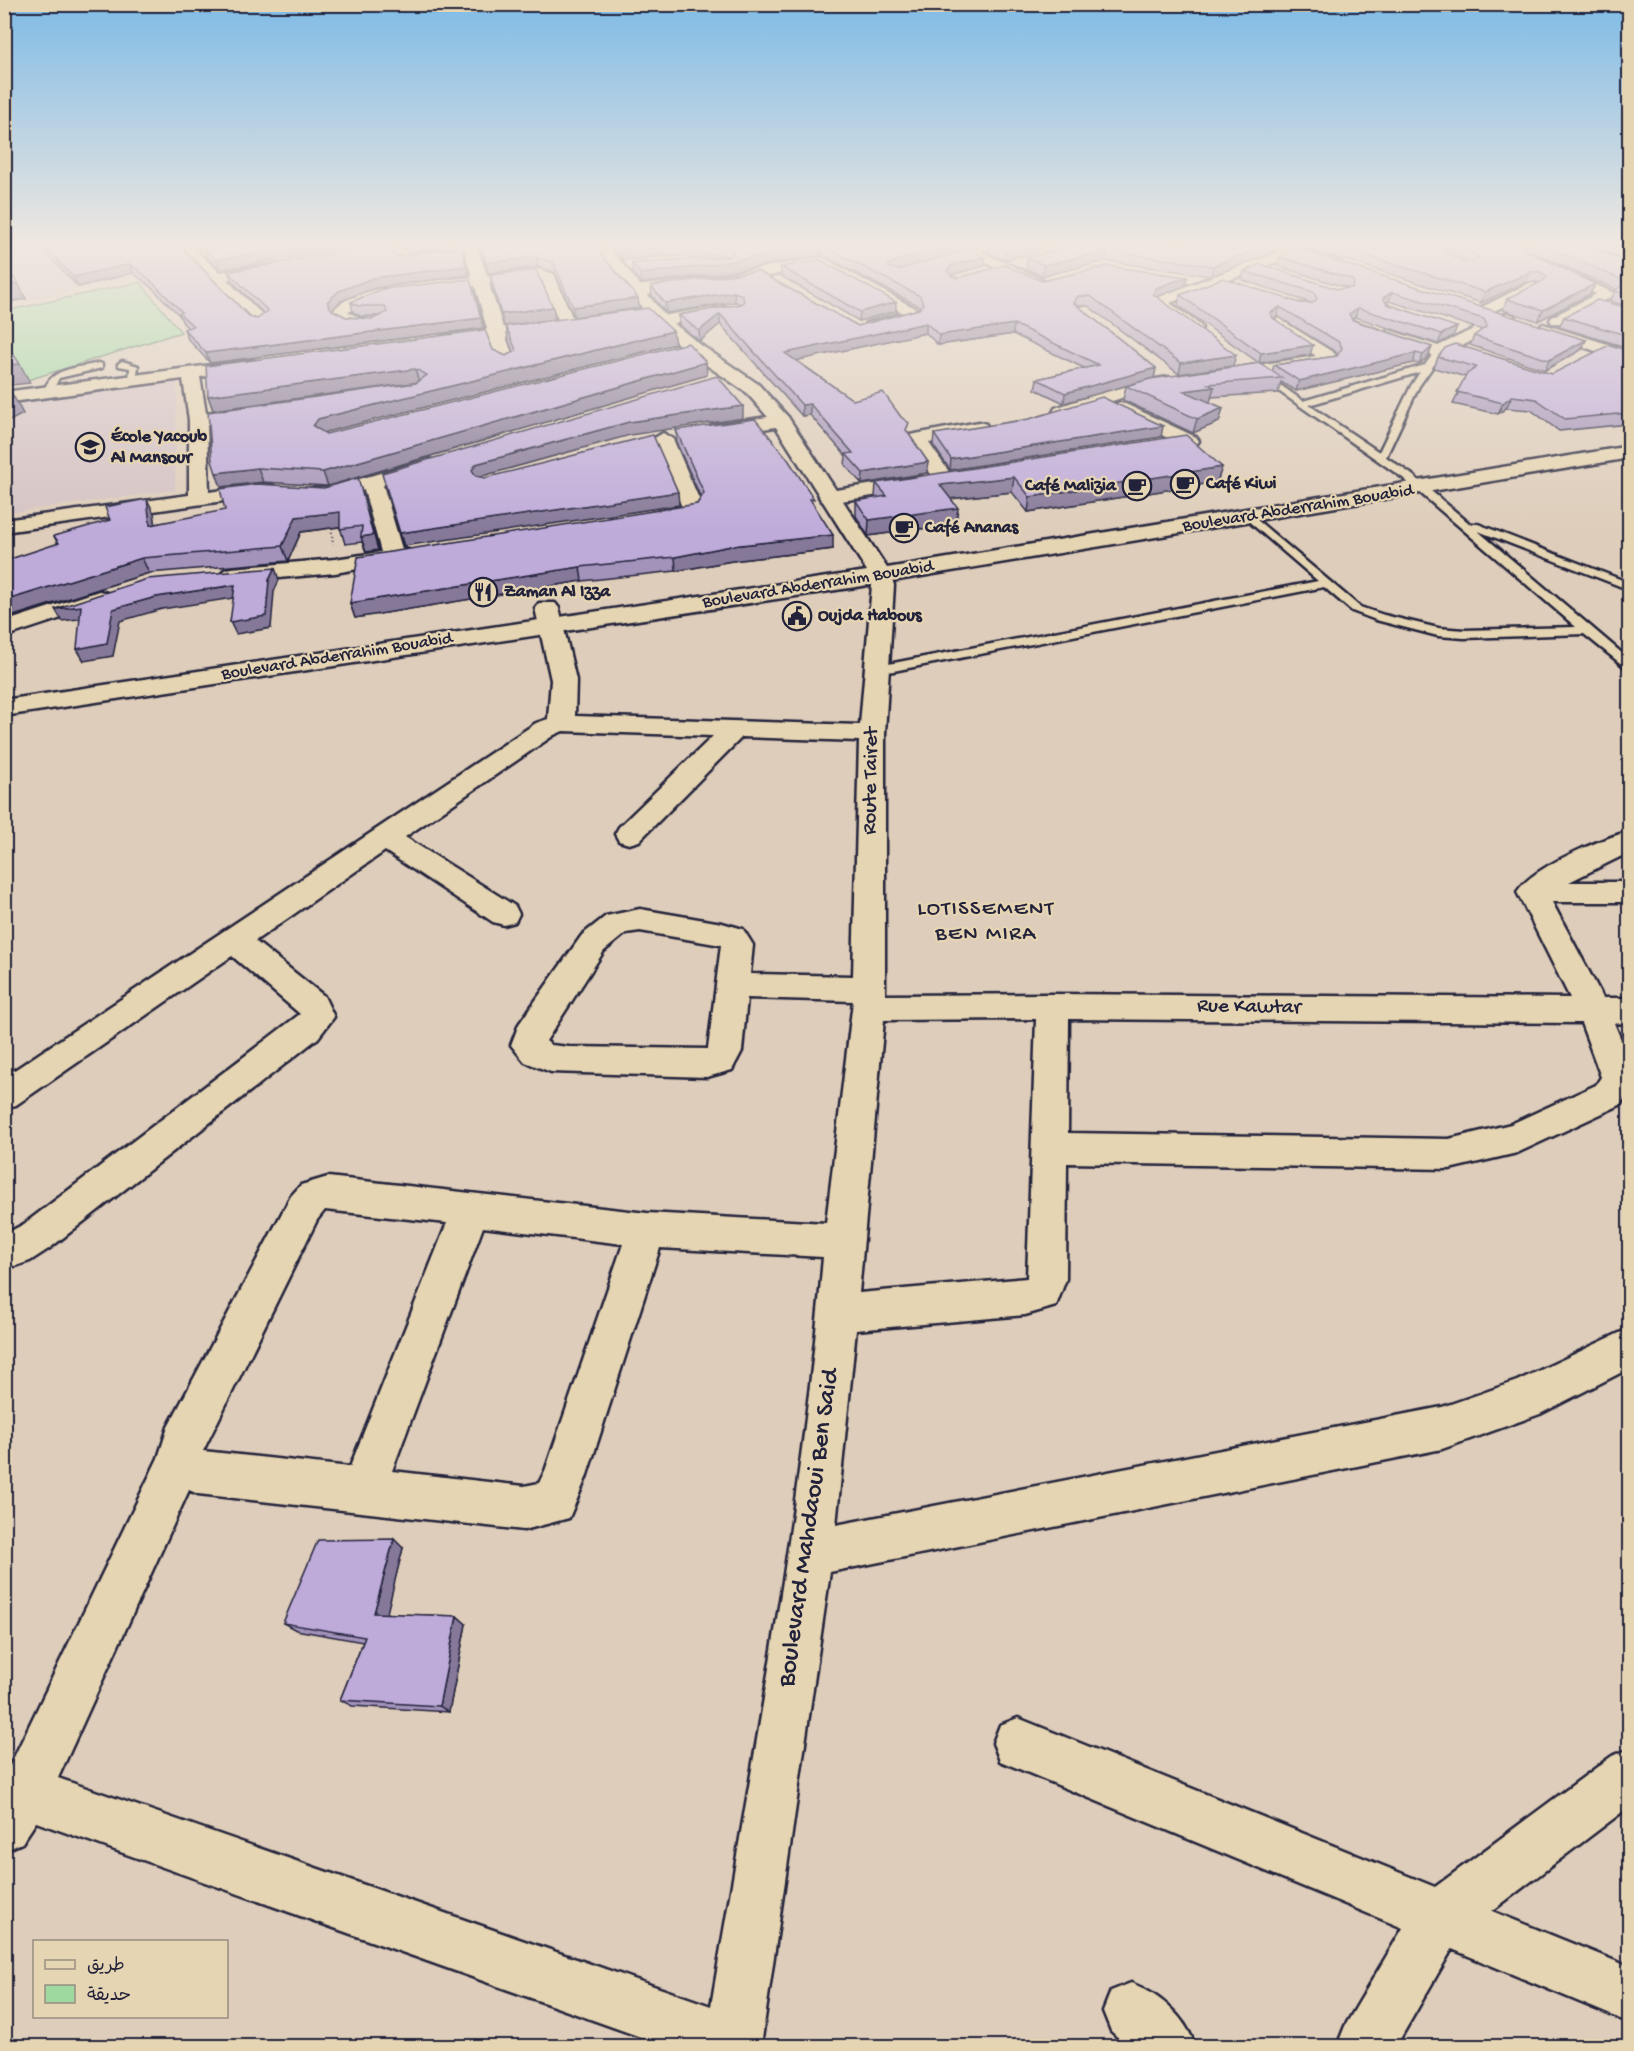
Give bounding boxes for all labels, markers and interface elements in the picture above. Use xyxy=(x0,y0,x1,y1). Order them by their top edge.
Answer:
place label: École Yacoub Al Mansour xyxy=(110,426,207,469)
school or university icon: École Yacoub Al Mansour xyxy=(74,431,106,463)
cafe icon: Café Kiwi xyxy=(1169,468,1201,500)
cafe icon: Café Malizia xyxy=(1121,470,1153,502)
place label: Café Kiwi xyxy=(1205,474,1277,495)
place label: Café Malizia xyxy=(1024,476,1117,497)
street label: Boulevard Abderrahim Bouabid xyxy=(1180,480,1416,538)
cafe icon: Café Ananas xyxy=(888,512,920,544)
place label: Café Ananas xyxy=(924,518,1020,539)
street label: Boulevard Abderrahim Bouabid xyxy=(700,556,936,614)
restaurant icon: Zaman Al Izza xyxy=(467,576,499,608)
place label: Zaman Al Izza xyxy=(504,582,611,603)
public building icon: Oujda Habous xyxy=(781,600,813,632)
place label: Oujda Habous xyxy=(818,606,923,627)
street label: Boulevard Abderrahim Bouabid xyxy=(219,628,455,686)
street label: Route Tairet xyxy=(859,725,885,835)
district label: LOTISSEMENT BEN MIRA xyxy=(917,897,1055,948)
street label: Rue Kawtar xyxy=(1197,995,1303,1021)
street label: Boulevard Mahdaoui Ben Said xyxy=(772,1365,848,1690)
legend xyxy=(33,1940,228,2018)
text: طريق xyxy=(87,1956,125,1977)
text: حديقة xyxy=(87,1986,131,2007)

